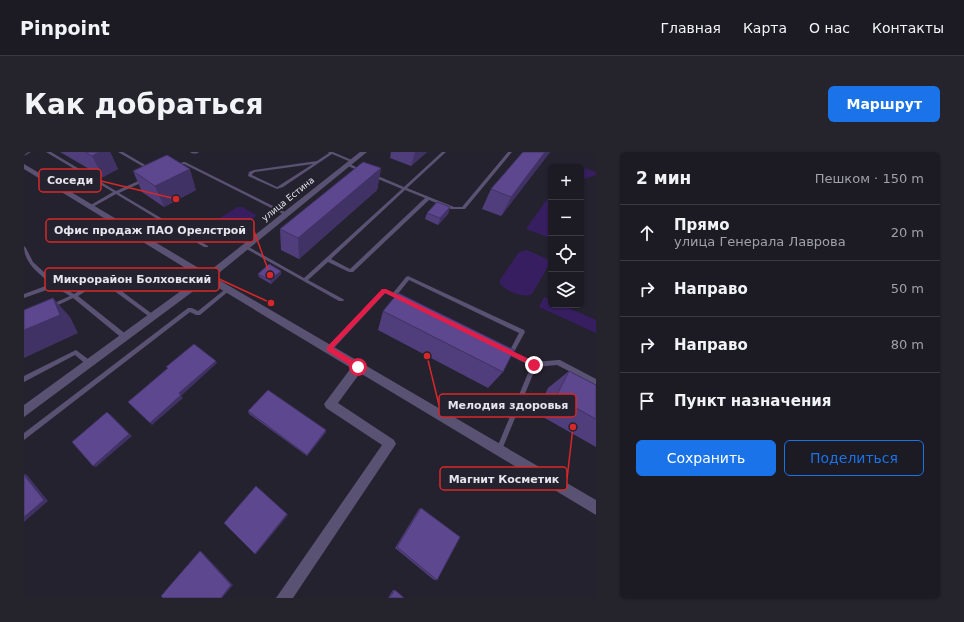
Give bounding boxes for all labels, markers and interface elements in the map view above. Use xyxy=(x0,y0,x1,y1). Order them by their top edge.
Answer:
text: Pinpoint xyxy=(20,17,110,39)
text: Главная xyxy=(660,20,721,36)
text: Карта xyxy=(743,20,787,36)
text: О нас xyxy=(809,20,850,36)
text: Контакты xyxy=(872,20,944,36)
button: Маршрут xyxy=(828,86,940,122)
text: Как добраться xyxy=(24,88,263,121)
map controls xyxy=(548,164,584,308)
button: + xyxy=(548,164,584,200)
text: 2 мин xyxy=(636,168,691,188)
callout: Соседи xyxy=(39,169,101,192)
text: Пешком · 150 m xyxy=(815,171,924,186)
text: Соседи xyxy=(47,174,93,187)
street label: улица Естина xyxy=(260,175,316,223)
button: − xyxy=(548,200,584,236)
text: Прямо xyxy=(674,216,730,234)
callout: Офис продаж ПАО Орелстрой xyxy=(46,219,254,242)
icon: ahead xyxy=(636,222,658,244)
text: Офис продаж ПАО Орелстрой xyxy=(54,224,246,237)
text: 20 m xyxy=(891,225,924,240)
text: улица Генерала Лаврова xyxy=(674,234,846,249)
button: locate xyxy=(548,236,584,272)
callout: Микрорайон Болховский xyxy=(45,268,219,291)
button: layers xyxy=(548,272,584,308)
text: Микрорайон Болховский xyxy=(53,273,211,286)
icon: right xyxy=(636,278,658,300)
text: Направо xyxy=(674,280,748,298)
text: 50 m xyxy=(891,281,924,296)
icon: right xyxy=(636,334,658,356)
text: Направо xyxy=(674,336,748,354)
text: 80 m xyxy=(891,337,924,352)
route end xyxy=(525,356,543,374)
route start xyxy=(349,358,367,376)
icon: arrive xyxy=(636,390,658,412)
text: Пункт назначения xyxy=(674,392,831,410)
callout: Мелодия здоровья xyxy=(439,394,576,417)
text: Мелодия здоровья xyxy=(448,399,568,412)
button: Сохранить xyxy=(636,440,776,476)
button: Поделиться xyxy=(784,440,924,476)
callout: Магнит Косметик xyxy=(440,467,567,490)
text: Магнит Косметик xyxy=(449,473,560,486)

